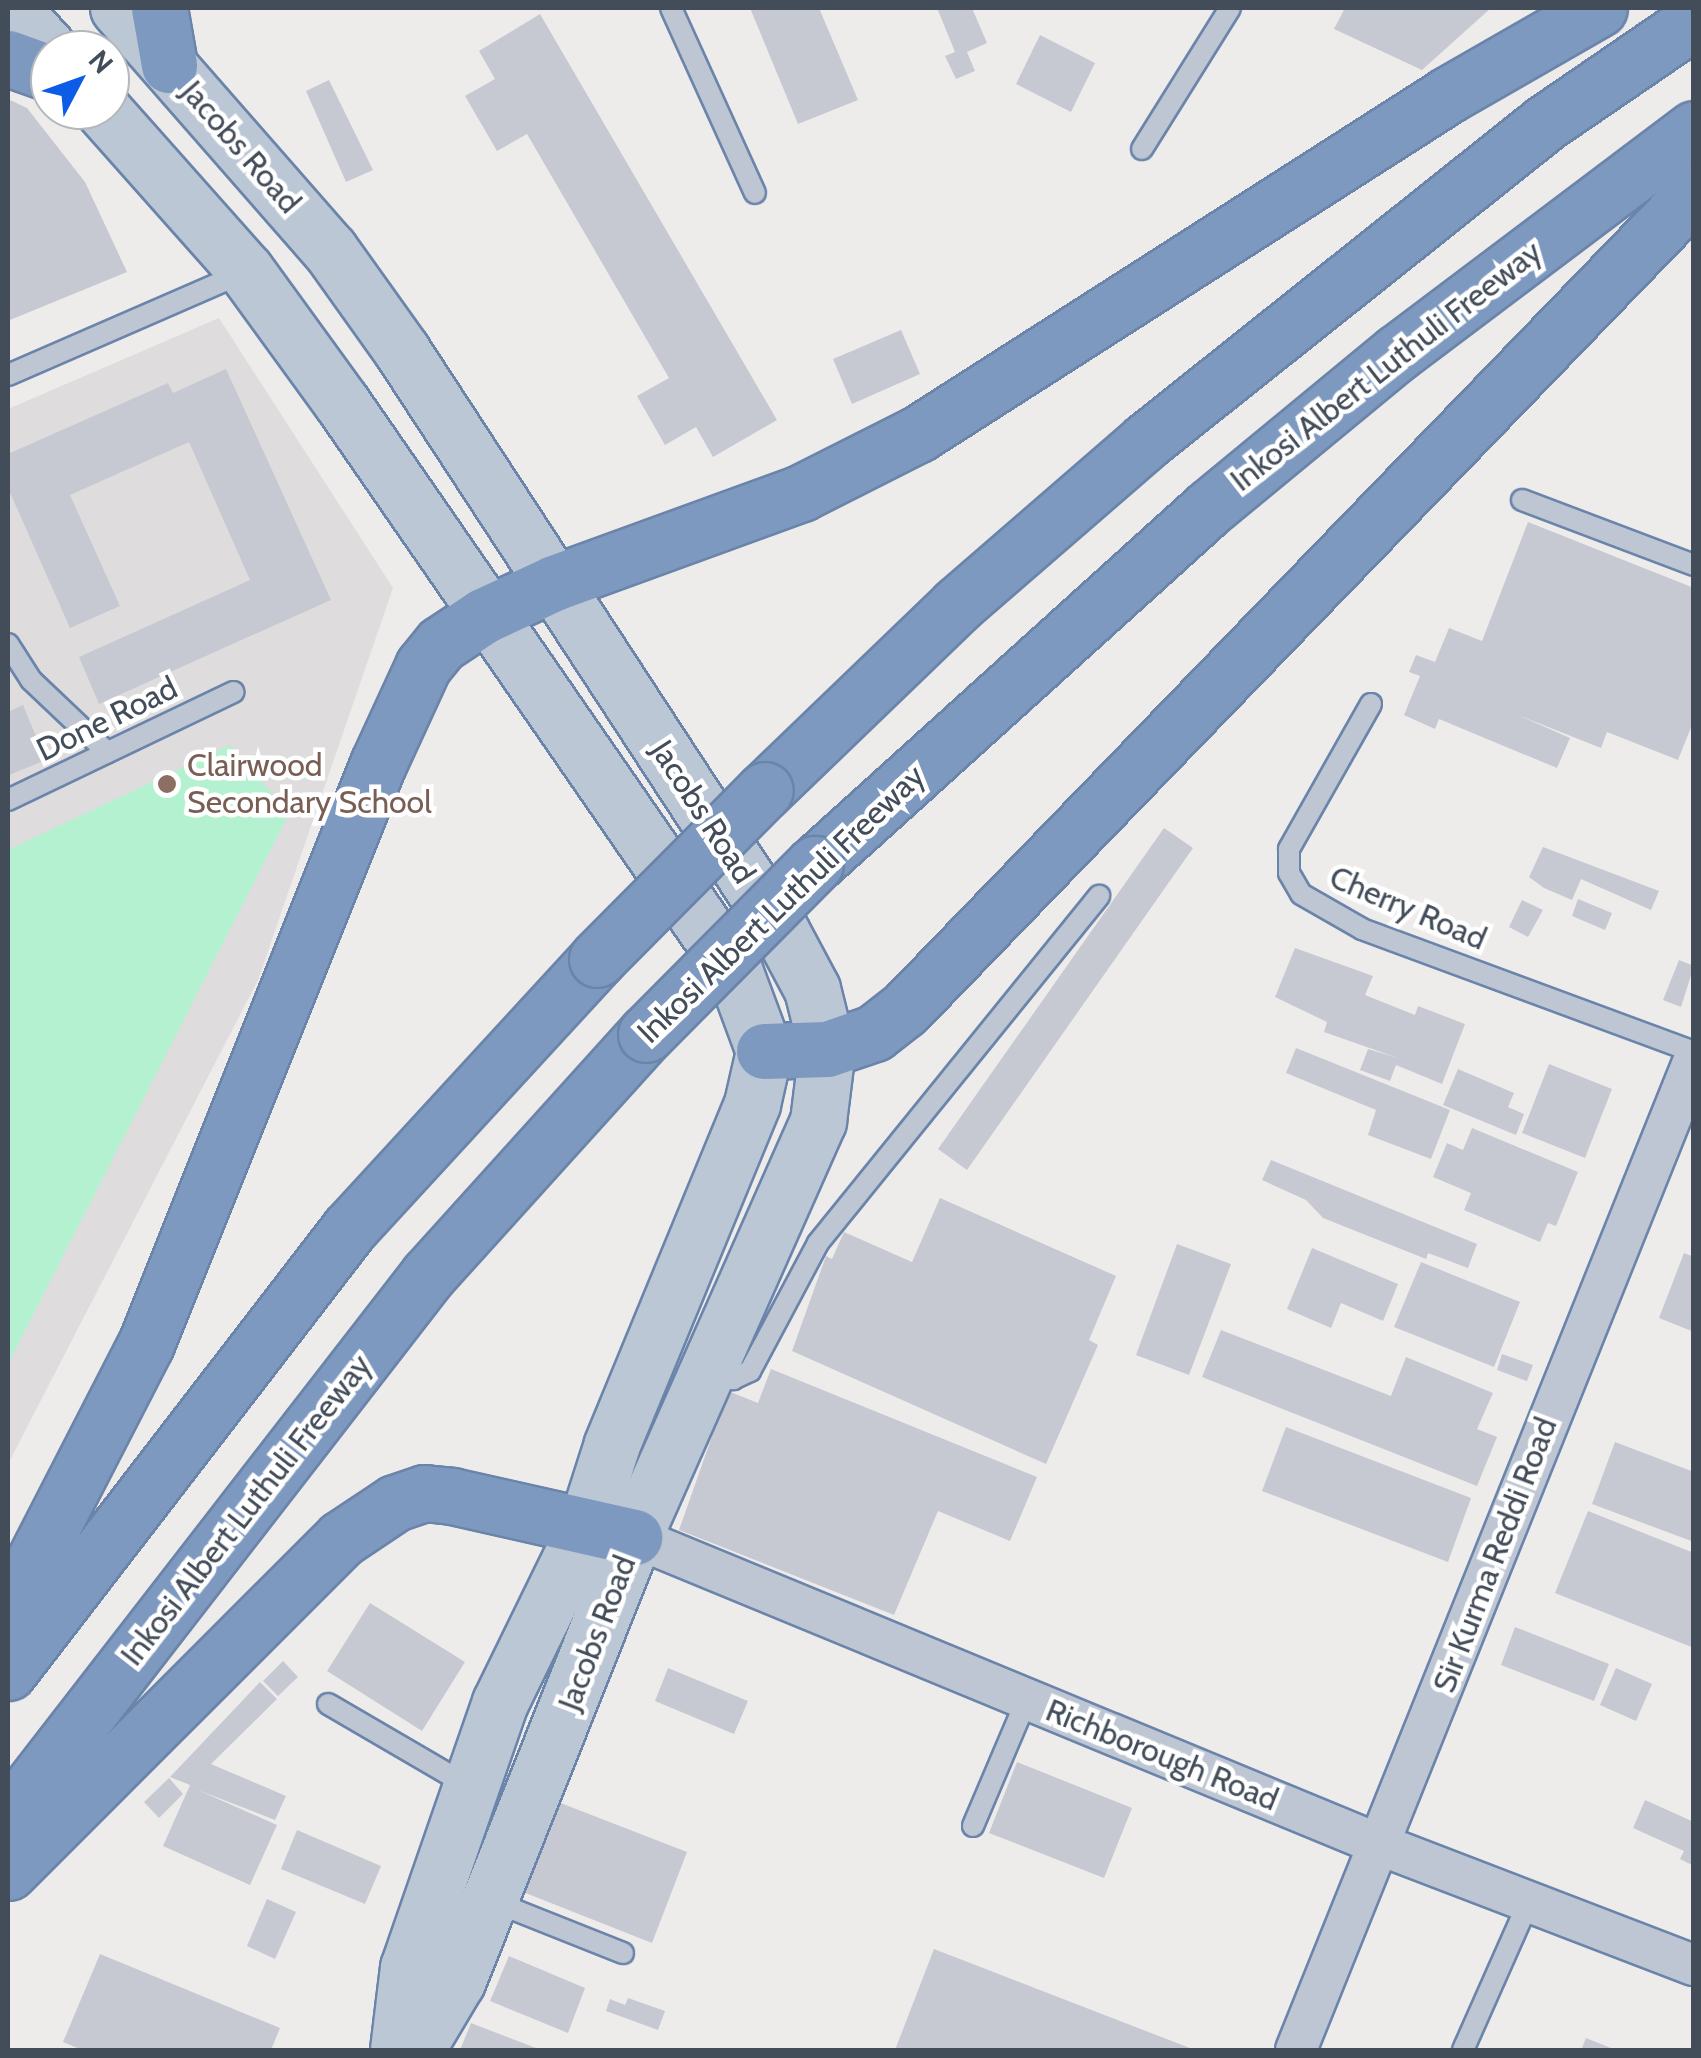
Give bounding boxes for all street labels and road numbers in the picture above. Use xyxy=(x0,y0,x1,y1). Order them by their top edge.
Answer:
street label: Jacobs Road xyxy=(173,73,309,221)
street label: Inkosi Albert Luthuli Freeway xyxy=(1223,233,1549,499)
street label: Done Road xyxy=(30,669,184,769)
street label: Jacobs Road xyxy=(643,733,763,891)
street label: Inkosi Albert Luthuli Freeway xyxy=(629,757,933,1051)
street label: Cherry Road xyxy=(1324,858,1492,958)
street label: Inkosi Albert Luthuli Freeway xyxy=(113,1347,379,1673)
street label: Sir Kurma Reddi Road xyxy=(1425,1412,1565,1698)
street label: Jacobs Road xyxy=(550,1550,644,1716)
street label: Richborough Road xyxy=(1040,1691,1284,1819)

